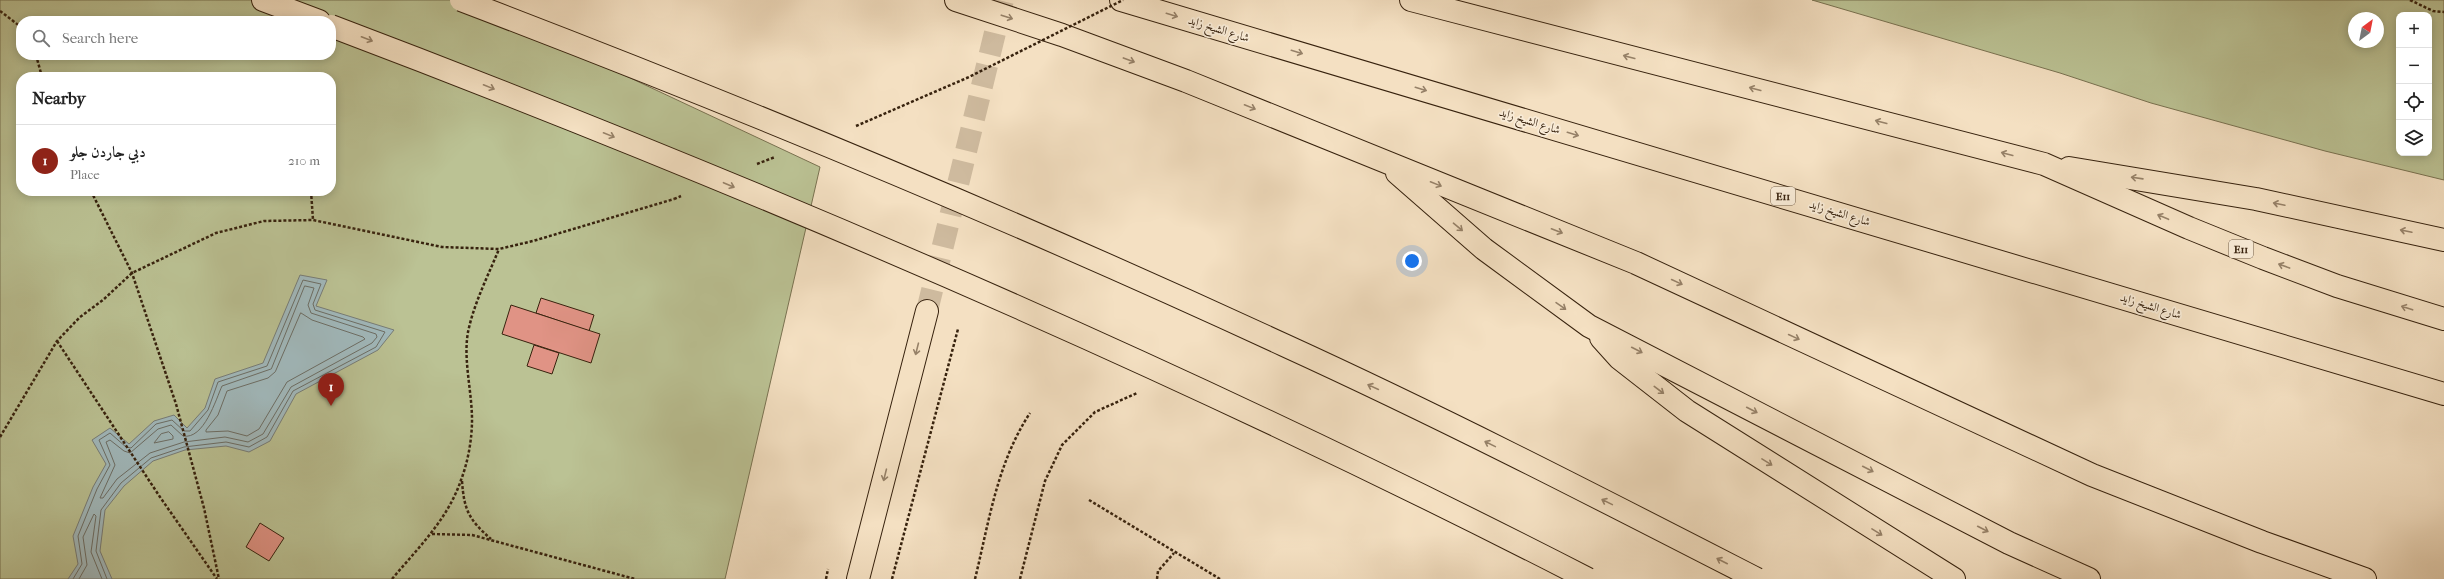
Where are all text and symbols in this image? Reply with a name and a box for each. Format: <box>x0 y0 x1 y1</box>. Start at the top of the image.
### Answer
one-way arrow <box>1166 12 1179 19</box>
north arrow <box>2348 12 2384 48</box>
map controls <box>2396 12 2432 156</box>
button: + <box>2396 12 2432 48</box>
one-way arrow <box>1000 13 1012 21</box>
street label: شارع الشيخ زايد <box>1186 13 1251 49</box>
search box <box>16 16 336 60</box>
icon: search <box>30 27 52 49</box>
text: Search here <box>62 29 138 47</box>
one-way arrow <box>361 36 373 44</box>
button: − <box>2396 48 2432 84</box>
one-way arrow <box>1290 49 1303 56</box>
one-way arrow <box>1623 52 1636 60</box>
one-way arrow <box>1123 57 1136 64</box>
one-way arrow <box>482 83 494 91</box>
button: locate <box>2396 84 2432 120</box>
one-way arrow <box>1749 85 1762 92</box>
one-way arrow <box>1415 86 1428 93</box>
text: Nearby <box>32 88 86 108</box>
one-way arrow <box>1244 104 1256 112</box>
street label: شارع الشيخ زايد <box>1497 105 1562 141</box>
one-way arrow <box>1875 117 1888 125</box>
button: layers <box>2396 120 2432 156</box>
one-way arrow <box>603 131 615 139</box>
one-way arrow <box>1566 131 1579 138</box>
text: دبي جاردن جلو <box>70 143 146 161</box>
one-way arrow <box>2000 150 2013 157</box>
text: 1 <box>43 153 47 168</box>
text: 210 m <box>288 153 320 168</box>
text: Place <box>70 167 100 182</box>
one-way arrow <box>2131 174 2144 182</box>
one-way arrow <box>1430 180 1442 188</box>
one-way arrow <box>723 181 735 189</box>
road number: E11 <box>1771 187 1795 205</box>
street label: شارع الشيخ زايد <box>1807 197 1872 233</box>
one-way arrow <box>2273 199 2286 207</box>
one-way arrow <box>2158 213 2170 220</box>
one-way arrow <box>1452 222 1463 231</box>
one-way arrow <box>2400 227 2413 235</box>
one-way arrow <box>1551 228 1563 236</box>
road number: E11 <box>2229 240 2253 258</box>
your location <box>1402 251 1422 271</box>
one-way arrow <box>2278 261 2290 269</box>
one-way arrow <box>1670 279 1682 286</box>
street label: شارع الشيخ زايد <box>2118 290 2183 326</box>
one-way arrow <box>1555 302 1566 310</box>
one-way arrow <box>2401 303 2413 311</box>
one-way arrow <box>1788 334 1800 341</box>
one-way arrow <box>913 342 920 355</box>
one-way arrow <box>1630 347 1642 354</box>
pin: 1 <box>318 373 344 406</box>
one-way arrow <box>1368 383 1380 390</box>
one-way arrow <box>1653 386 1664 395</box>
one-way arrow <box>1746 406 1758 414</box>
one-way arrow <box>1484 440 1496 447</box>
one-way arrow <box>1761 459 1773 467</box>
one-way arrow <box>1861 466 1873 474</box>
one-way arrow <box>881 468 888 481</box>
one-way arrow <box>1601 498 1613 505</box>
one-way arrow <box>1977 526 1989 533</box>
one-way arrow <box>1871 528 1882 536</box>
one-way arrow <box>1717 557 1729 564</box>

